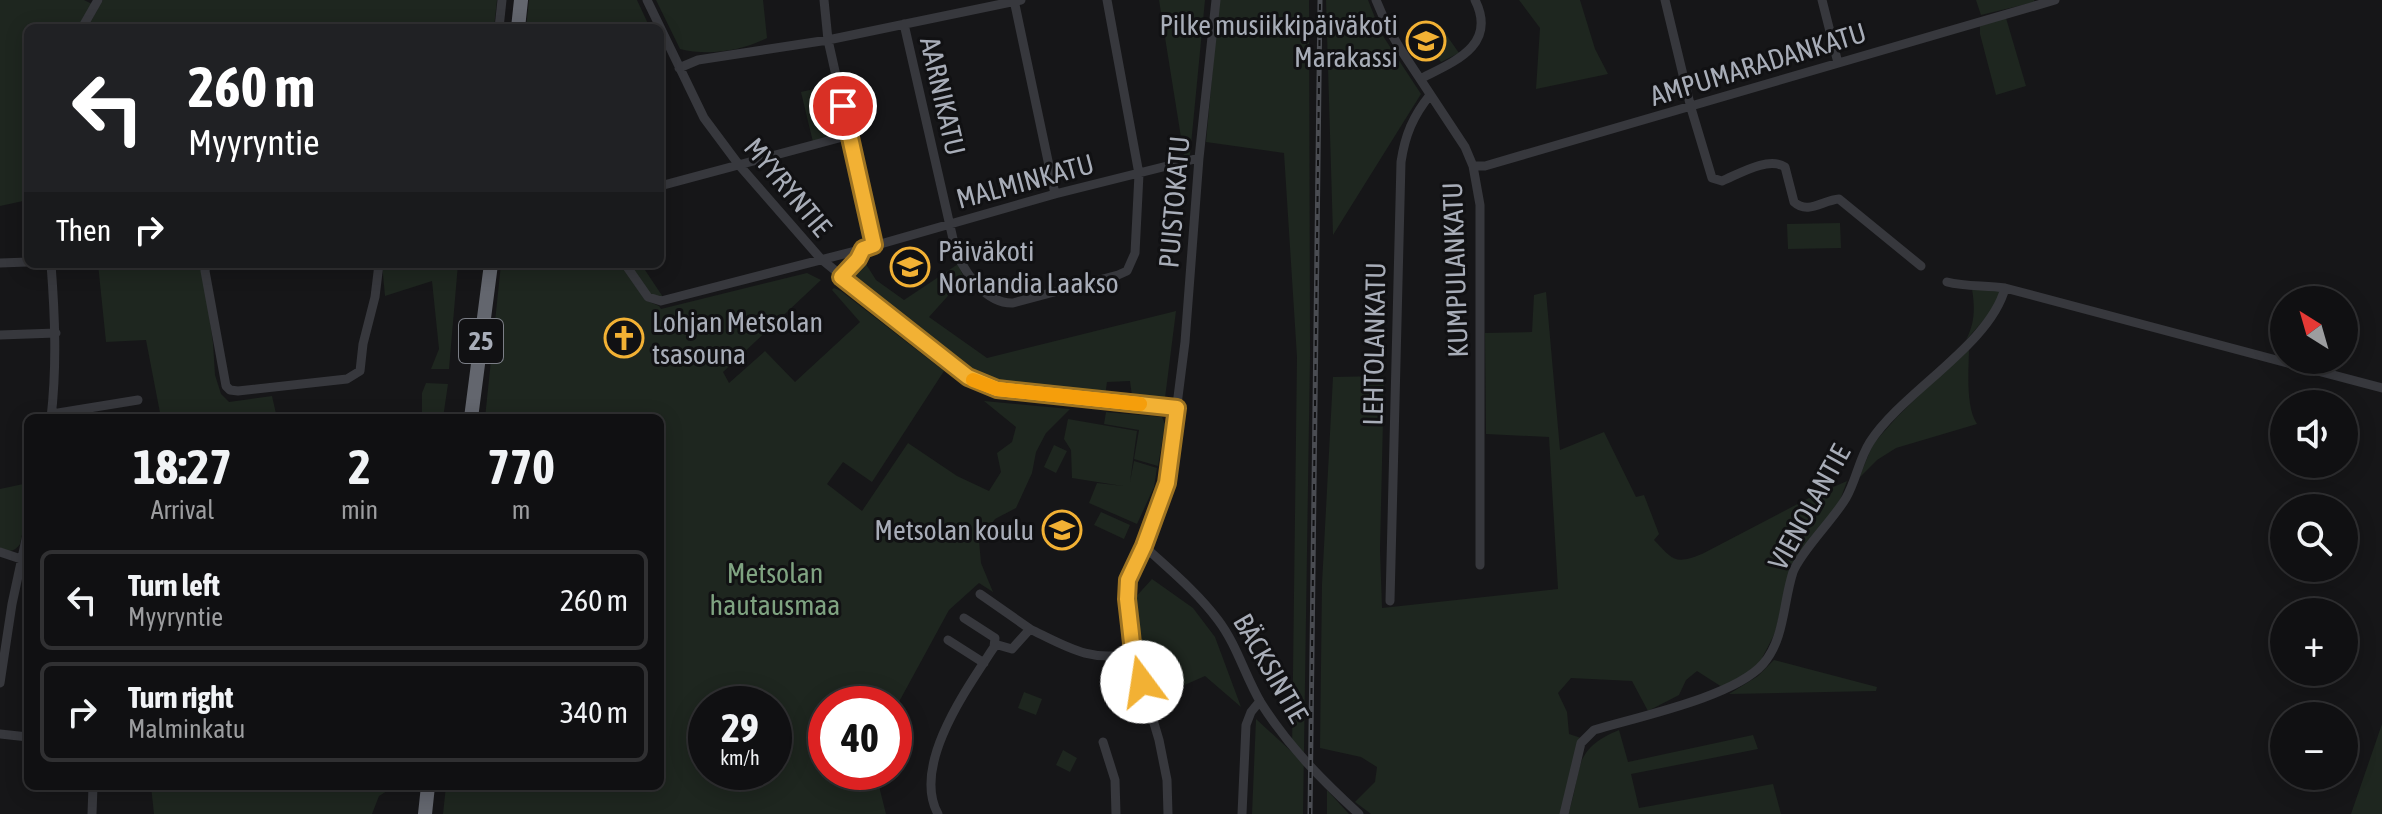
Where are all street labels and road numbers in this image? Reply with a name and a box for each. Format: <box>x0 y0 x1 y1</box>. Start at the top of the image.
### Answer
street label: AMPUMARADANKATU <box>1646 16 1870 112</box>
street label: AARNIKATU <box>914 34 972 158</box>
street label: MYYRYNTIE <box>738 132 838 242</box>
street label: PUISTOKATU <box>1152 135 1196 269</box>
street label: MALMINKATU <box>953 147 1097 215</box>
street label: KUMPULANKATU <box>1436 182 1474 358</box>
street label: LEHTOLANKATU <box>1357 262 1391 426</box>
road number: 25 <box>459 319 503 363</box>
street label: VIENOLANTIE <box>1762 439 1857 575</box>
street label: BÄCKSINTIE <box>1227 608 1315 728</box>

